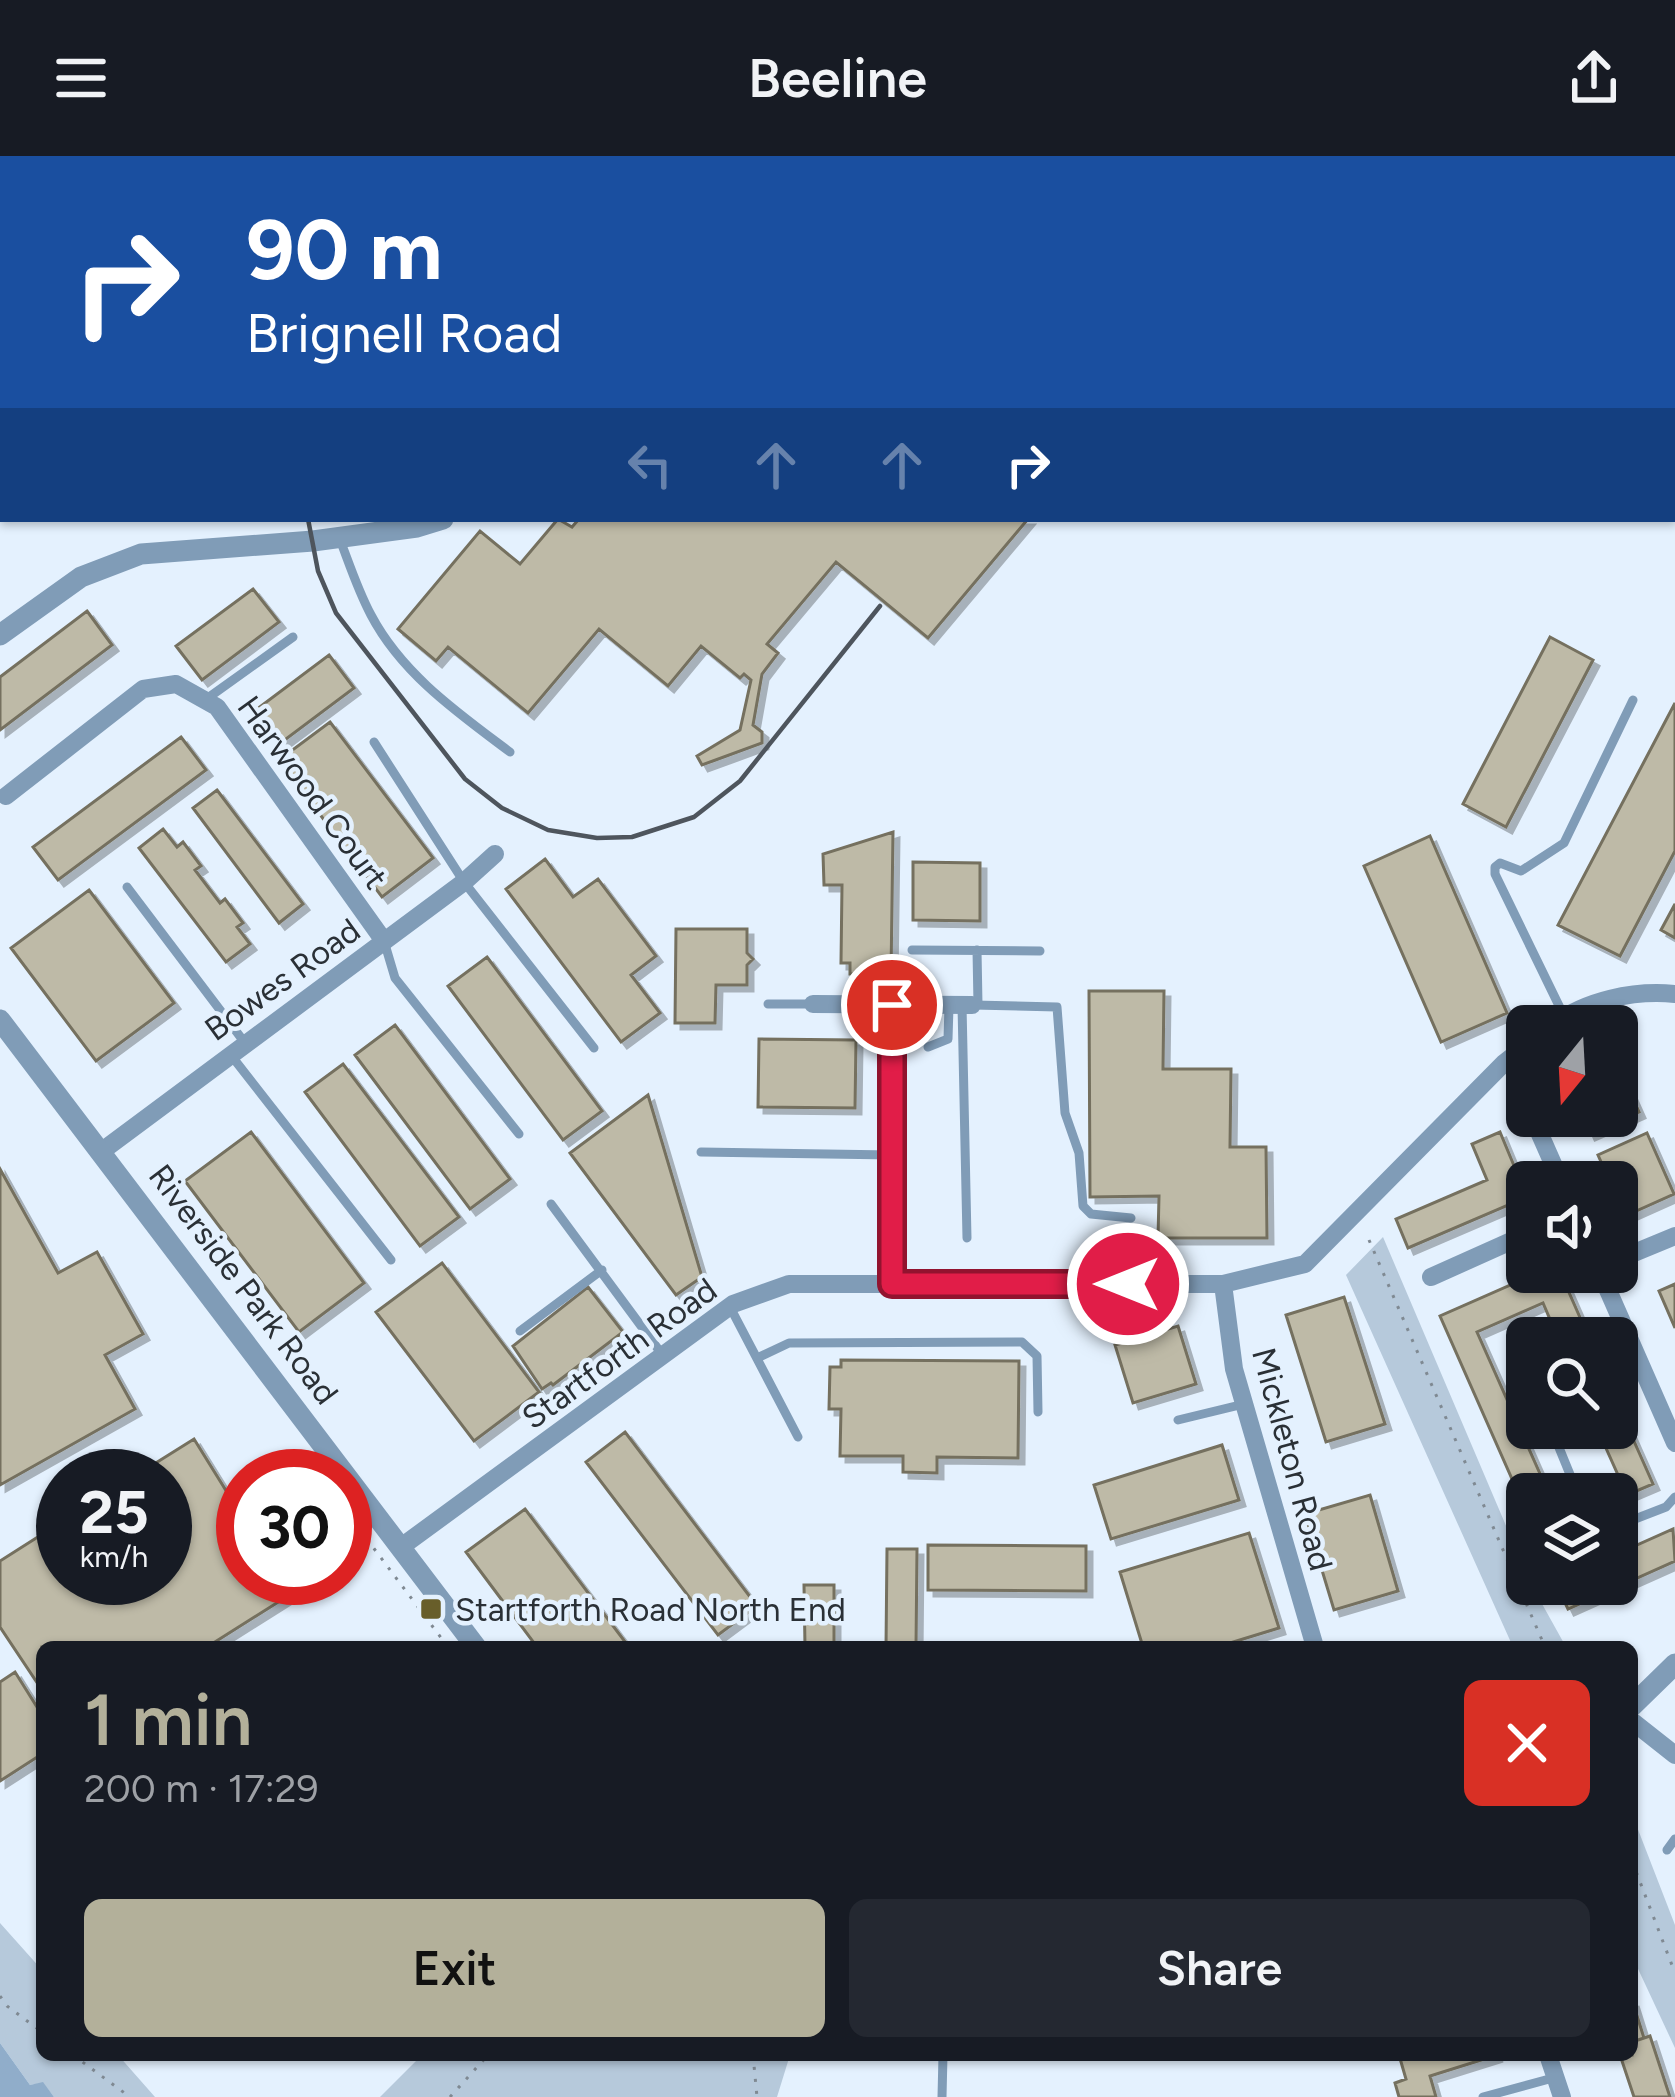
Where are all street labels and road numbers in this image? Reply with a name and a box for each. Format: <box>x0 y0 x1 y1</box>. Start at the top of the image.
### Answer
street label: Harwood Court <box>230 688 396 896</box>
street label: Bowes Road <box>197 910 367 1049</box>
street label: Riverside Park Road <box>141 1157 346 1412</box>
street label: Startforth Road <box>515 1270 724 1437</box>
street label: Mickleton Road <box>1244 1344 1341 1575</box>

